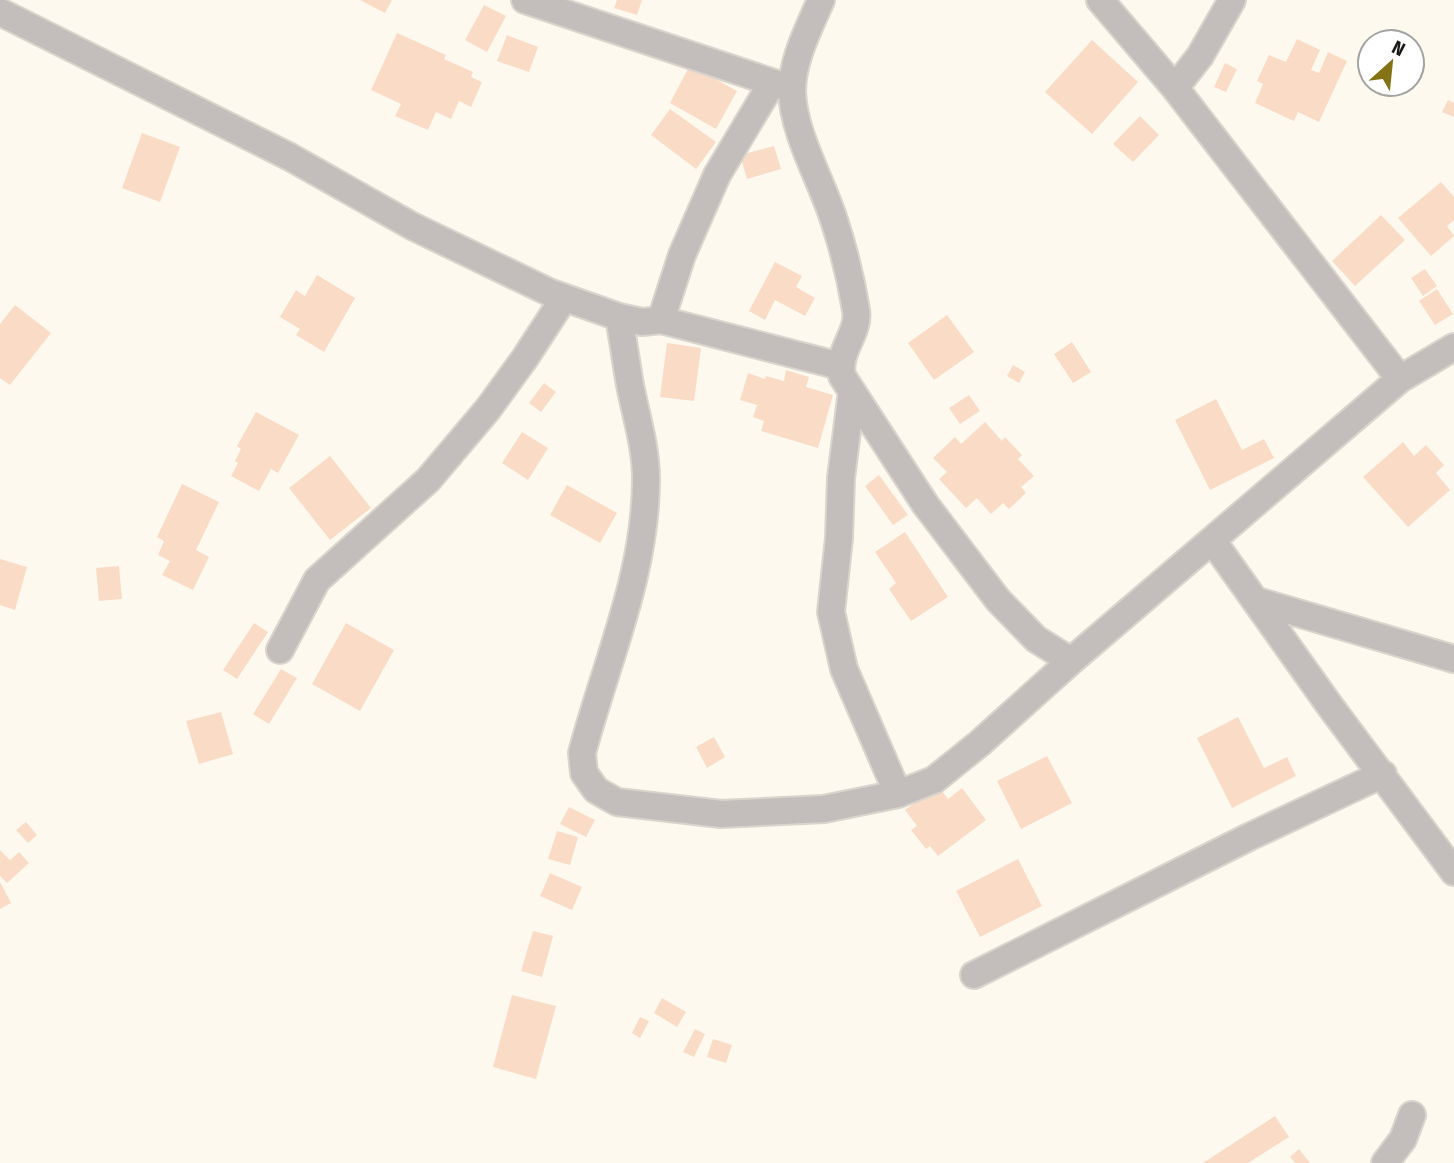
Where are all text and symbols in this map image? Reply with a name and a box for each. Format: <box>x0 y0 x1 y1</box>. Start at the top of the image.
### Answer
north arrow <box>1356 28 1426 98</box>
text: N <box>1388 35 1409 61</box>

